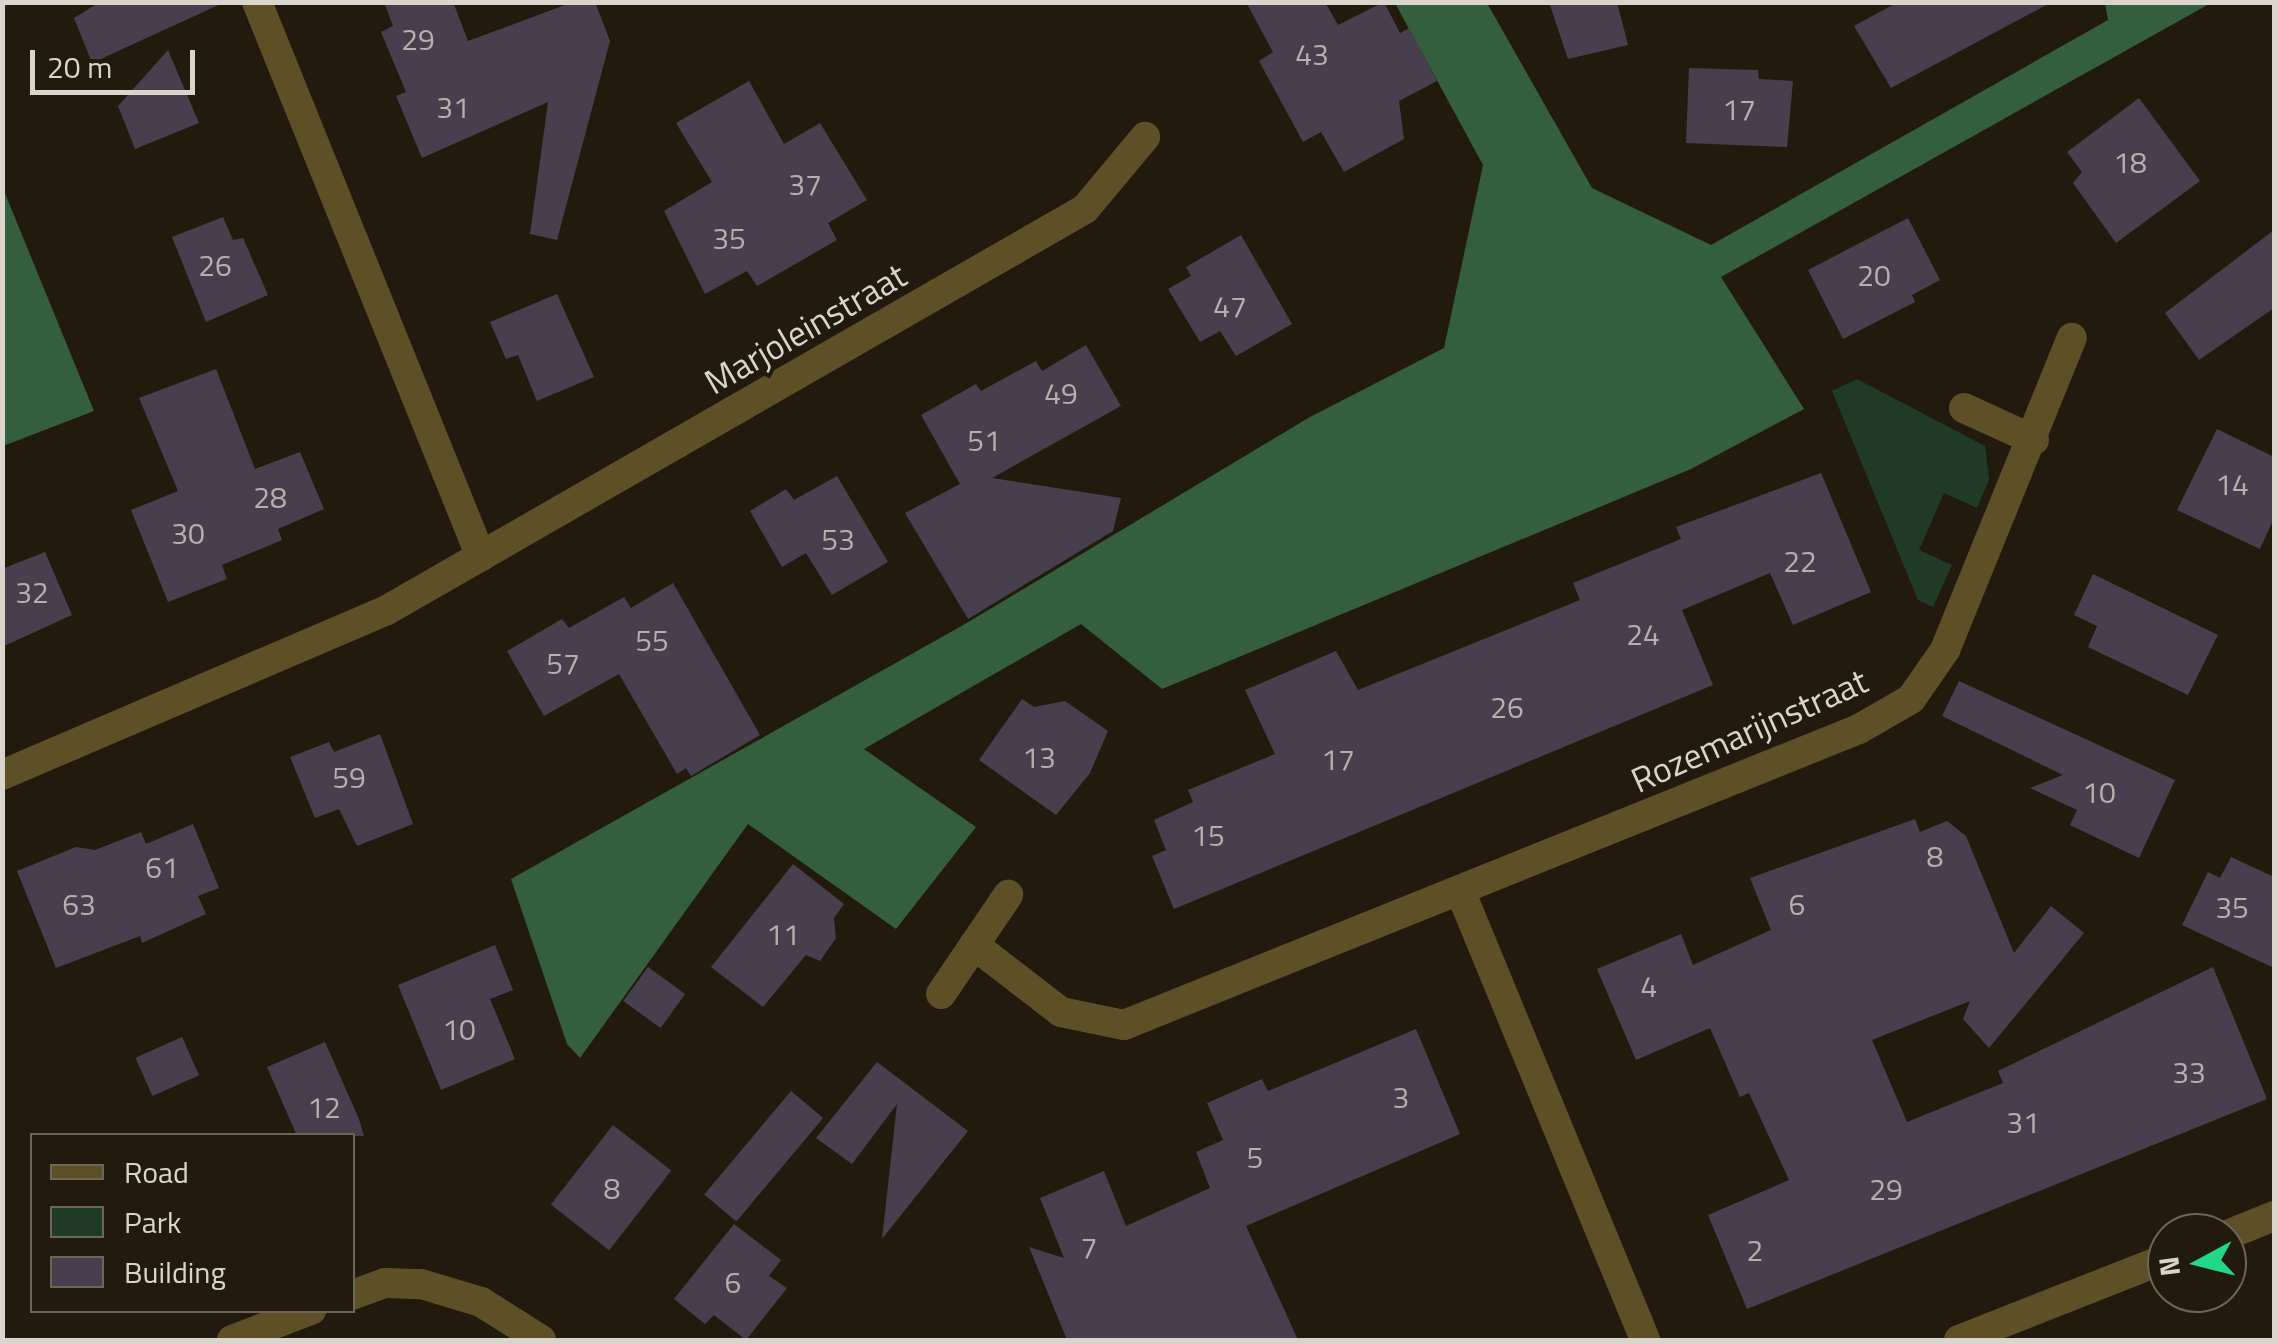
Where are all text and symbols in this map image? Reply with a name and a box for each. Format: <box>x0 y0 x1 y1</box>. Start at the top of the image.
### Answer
house number: 29 <box>401 21 435 57</box>
scale bar <box>35 30 200 92</box>
house number: 43 <box>1295 36 1329 72</box>
text: 20 m <box>47 44 112 90</box>
house number: 31 <box>436 89 470 125</box>
house number: 17 <box>1722 91 1756 127</box>
house number: 18 <box>2113 144 2147 180</box>
house number: 37 <box>788 166 822 202</box>
house number: 35 <box>712 220 746 256</box>
house number: 26 <box>198 247 232 283</box>
street label: Marjoleinstraat <box>697 253 913 403</box>
house number: 20 <box>1857 257 1891 293</box>
house number: 47 <box>1213 288 1247 324</box>
house number: 49 <box>1044 375 1078 411</box>
house number: 51 <box>967 422 1001 458</box>
house number: 14 <box>2215 466 2249 502</box>
house number: 28 <box>253 479 287 515</box>
house number: 30 <box>171 515 205 551</box>
house number: 53 <box>821 521 855 557</box>
house number: 22 <box>1783 543 1817 579</box>
house number: 32 <box>15 574 49 610</box>
house number: 24 <box>1626 616 1660 652</box>
house number: 55 <box>635 622 669 658</box>
house number: 57 <box>546 645 580 681</box>
street label: Rozemarijnstraat <box>1624 659 1874 801</box>
house number: 26 <box>1490 689 1524 725</box>
house number: 13 <box>1022 739 1056 775</box>
house number: 17 <box>1321 741 1355 777</box>
house number: 59 <box>332 759 366 795</box>
house number: 10 <box>2082 774 2116 810</box>
house number: 15 <box>1191 817 1225 853</box>
house number: 8 <box>1927 838 1943 874</box>
house number: 61 <box>145 849 179 885</box>
house number: 63 <box>62 886 96 922</box>
house number: 6 <box>1789 886 1805 922</box>
house number: 35 <box>2215 889 2249 925</box>
house number: 11 <box>766 916 800 952</box>
house number: 4 <box>1641 968 1657 1004</box>
house number: 10 <box>442 1011 476 1047</box>
house number: 33 <box>2172 1054 2206 1090</box>
house number: 3 <box>1393 1079 1409 1115</box>
house number: 12 <box>307 1089 341 1125</box>
house number: 31 <box>2006 1104 2040 1140</box>
legend <box>30 1133 355 1313</box>
house number: 5 <box>1247 1139 1263 1175</box>
text: Road <box>124 1149 189 1195</box>
house number: 8 <box>604 1170 620 1206</box>
house number: 29 <box>1869 1171 1903 1207</box>
text: Park <box>124 1199 181 1245</box>
north arrow <box>2147 1213 2247 1313</box>
house number: 7 <box>1081 1229 1097 1265</box>
house number: 2 <box>1747 1232 1763 1268</box>
text: Building <box>124 1249 226 1295</box>
text: N <box>2146 1254 2191 1279</box>
house number: 6 <box>725 1264 741 1300</box>

